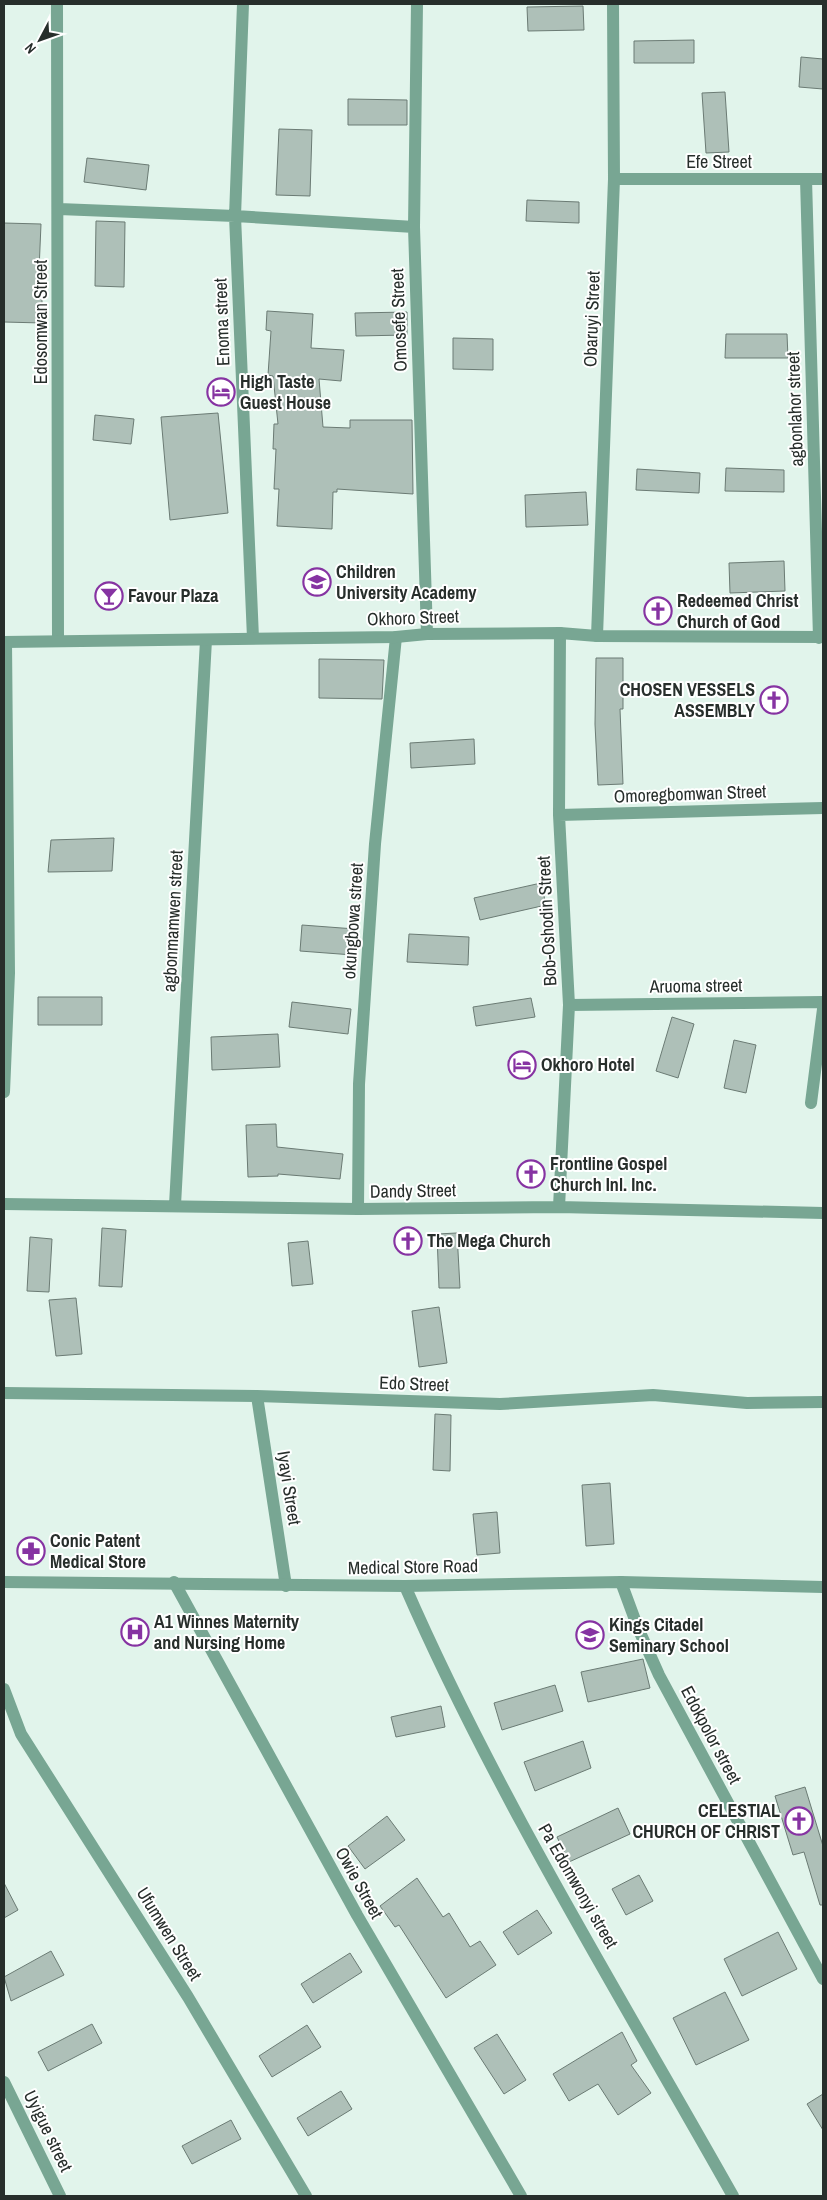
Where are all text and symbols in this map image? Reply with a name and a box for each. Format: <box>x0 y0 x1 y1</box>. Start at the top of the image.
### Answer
north arrow <box>15 15 65 65</box>
text: N <box>21 39 40 58</box>
street label: Efe Street <box>686 149 752 174</box>
street label: Edosomwan Street <box>28 260 53 384</box>
street label: Omosefe Street <box>384 268 413 372</box>
street label: Obaruyi Street <box>577 271 606 367</box>
street label: Enoma street <box>207 278 236 366</box>
street label: agbonlahor street <box>780 351 809 467</box>
place label: High Taste Guest House <box>240 369 331 415</box>
hotel icon: High Taste Guest House <box>206 377 236 407</box>
place label: Children University Academy <box>336 559 477 605</box>
school or university icon: Children University Academy <box>302 567 332 597</box>
bar icon: Favour Plaza <box>94 581 124 611</box>
place label: Favour Plaza <box>128 583 219 608</box>
place label: Redeemed Christ Church of God <box>677 588 798 634</box>
church icon: Redeemed Christ Church of God <box>643 596 673 626</box>
street label: Okhoro Street <box>367 603 459 632</box>
place label: CHOSEN VESSELS ASSEMBLY <box>620 677 755 723</box>
church icon: CHOSEN VESSELS ASSEMBLY <box>759 685 789 715</box>
street label: Omoregbomwan Street <box>613 778 767 809</box>
street label: agbonmamwen street <box>156 849 189 992</box>
street label: Bob-Oshodin Street <box>531 855 562 987</box>
street label: okungbowa street <box>336 862 369 980</box>
street label: Aruoma street <box>648 972 743 999</box>
hotel icon: Okhoro Hotel <box>507 1050 537 1080</box>
place label: Okhoro Hotel <box>541 1052 635 1077</box>
place label: Frontline Gospel Church Inl. Inc. <box>550 1151 667 1197</box>
church icon: Frontline Gospel Church Inl. Inc. <box>516 1159 546 1189</box>
street label: Dandy Street <box>370 1177 456 1204</box>
church icon: The Mega Church <box>393 1226 423 1256</box>
place label: The Mega Church <box>427 1228 551 1253</box>
street label: Edo Street <box>379 1370 449 1397</box>
street label: Iyayi Street <box>271 1449 308 1527</box>
place label: Conic Patent Medical Store <box>50 1528 146 1574</box>
pharmacy icon: Conic Patent Medical Store <box>16 1536 46 1566</box>
street label: Medical Store Road <box>348 1553 478 1580</box>
place label: A1 Winnes Maternity and Nursing Home <box>154 1609 300 1655</box>
place label: Kings Citadel Seminary School <box>609 1612 729 1658</box>
hospital icon: A1 Winnes Maternity and Nursing Home <box>120 1617 150 1647</box>
school or university icon: Kings Citadel Seminary School <box>575 1620 605 1650</box>
street label: Edokpolor street <box>675 1681 748 1788</box>
place label: CELESTIAL CHURCH OF CHRIST <box>632 1798 780 1844</box>
church icon: CELESTIAL CHURCH OF CHRIST <box>784 1806 814 1836</box>
street label: Pa Edomwonyi street <box>533 1819 624 1953</box>
street label: Owie Street <box>330 1843 389 1923</box>
street label: Ufumwen Street <box>131 1882 208 1985</box>
street label: Uyigue street <box>18 2086 79 2176</box>

